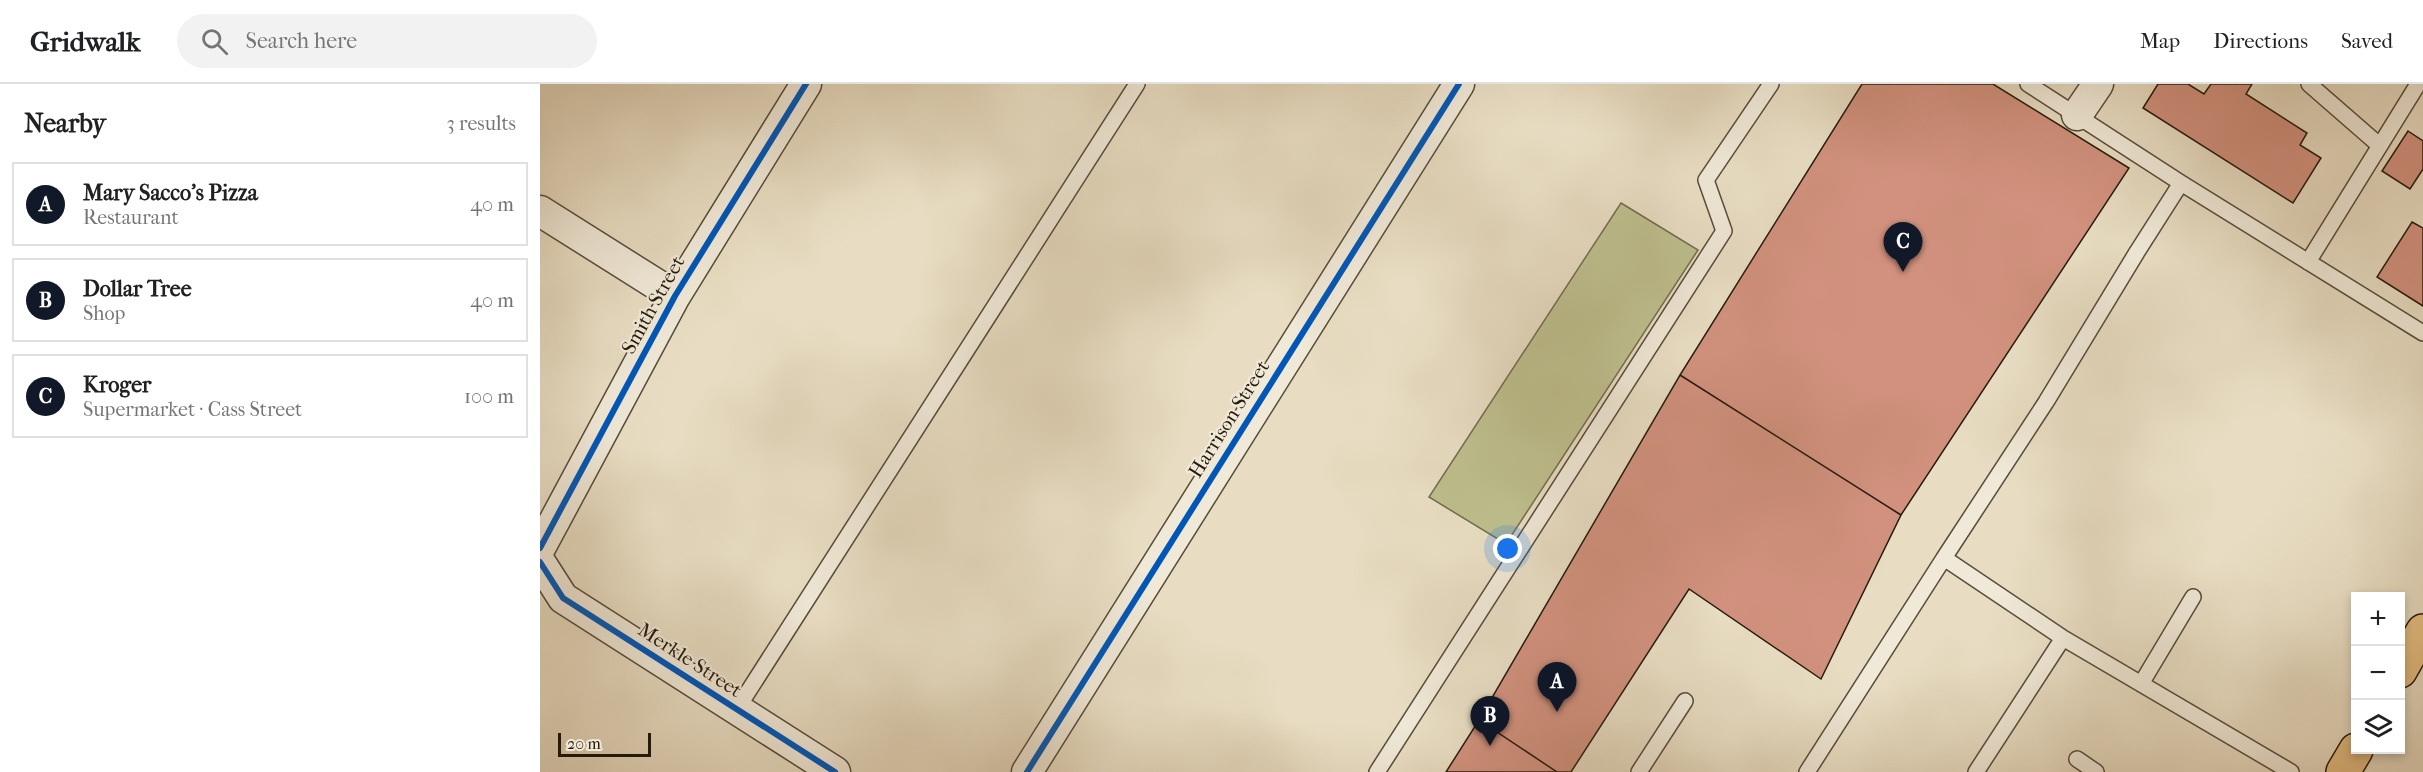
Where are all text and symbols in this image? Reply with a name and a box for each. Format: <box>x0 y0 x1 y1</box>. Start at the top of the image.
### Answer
search box <box>177 14 597 68</box>
text: Gridwalk <box>30 25 141 58</box>
icon: search <box>198 25 231 58</box>
text: Search here <box>246 28 357 54</box>
text: Map <box>2140 29 2180 53</box>
text: Directions <box>2213 29 2308 53</box>
text: Saved <box>2341 29 2393 53</box>
text: Nearby <box>24 108 106 139</box>
text: 3 results <box>447 112 516 135</box>
text: Mary Sacco's Pizza <box>83 180 258 206</box>
text: A <box>39 193 52 216</box>
text: 40 m <box>470 193 514 216</box>
text: Restaurant <box>83 206 179 229</box>
pin: C <box>1884 222 1922 272</box>
street label: Smith Street <box>617 252 689 358</box>
text: Dollar Tree <box>83 276 192 302</box>
text: B <box>39 289 52 312</box>
text: 40 m <box>470 289 514 312</box>
text: Shop <box>83 302 125 325</box>
street label: Harrison Street <box>1184 356 1274 482</box>
text: Kroger <box>83 372 151 398</box>
text: C <box>39 385 52 408</box>
text: 100 m <box>464 385 514 408</box>
text: Supermarket · Cass Street <box>83 398 302 421</box>
your location <box>1493 534 1522 563</box>
map controls <box>2351 592 2405 754</box>
button: + <box>2351 592 2405 646</box>
street label: Merkle Street <box>634 618 746 702</box>
button: − <box>2351 646 2405 700</box>
pin: A <box>1538 662 1576 712</box>
pin: B <box>1470 696 1510 746</box>
button: layers <box>2351 700 2405 754</box>
scale bar <box>558 730 651 758</box>
text: 20 m <box>567 734 601 753</box>

